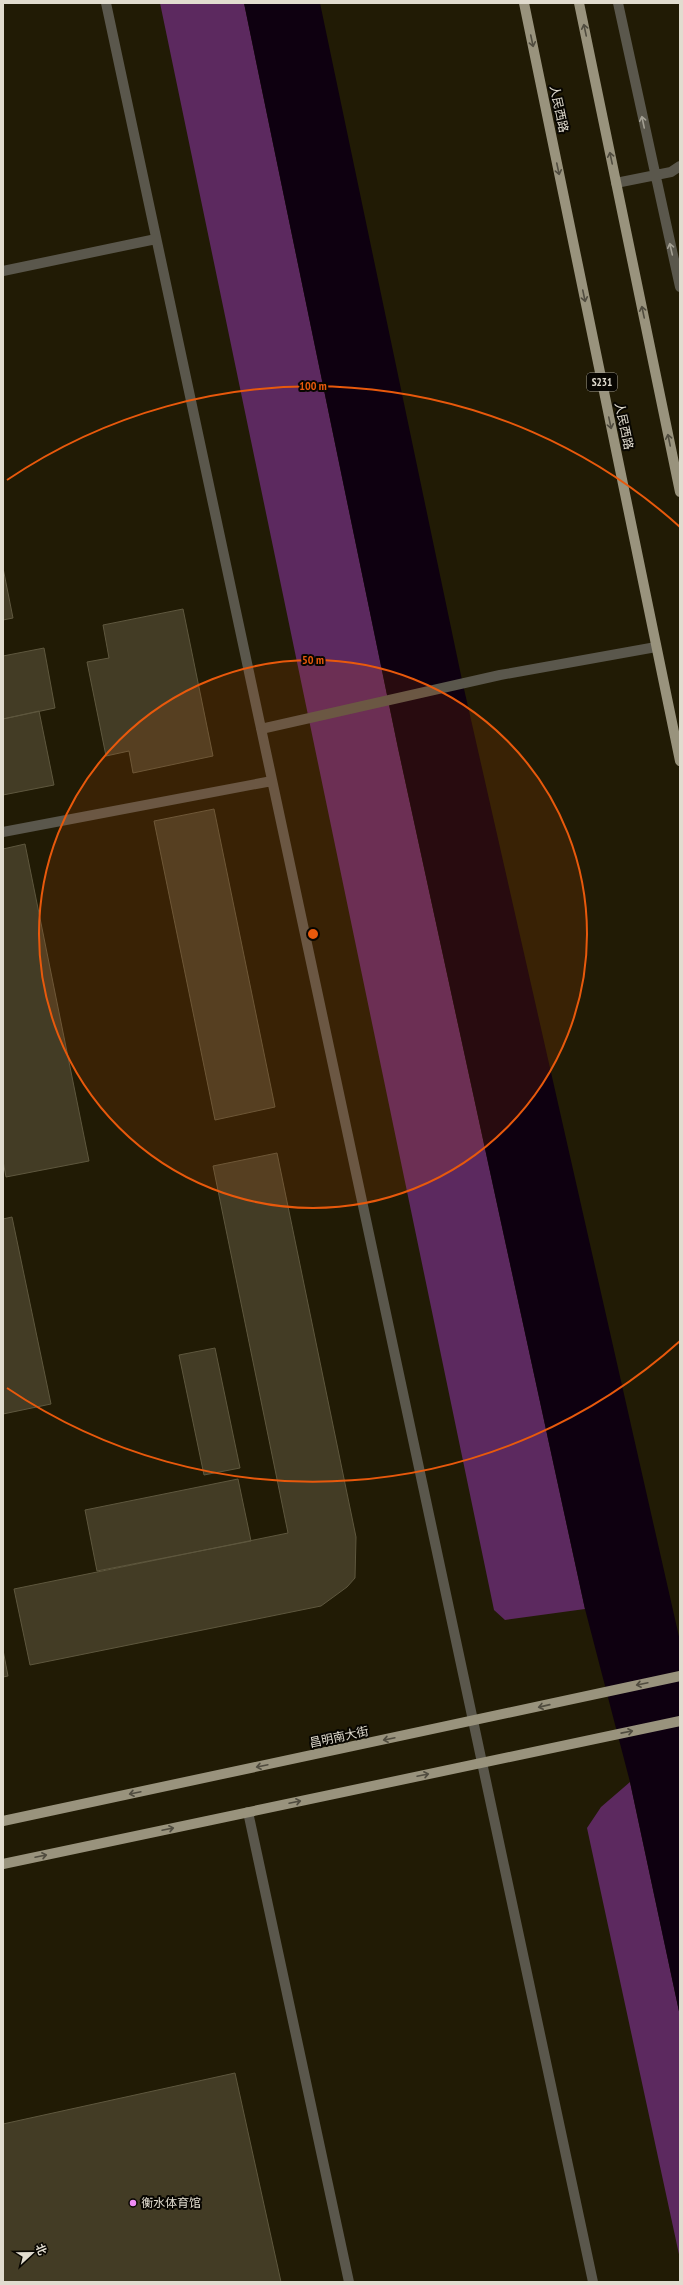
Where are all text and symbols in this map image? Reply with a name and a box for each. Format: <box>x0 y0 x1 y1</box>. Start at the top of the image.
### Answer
one-way arrow <box>580 24 588 37</box>
one-way arrow <box>528 34 536 47</box>
street label: 人民西路 <box>547 84 572 134</box>
one-way arrow <box>639 115 647 128</box>
one-way arrow <box>606 151 614 164</box>
one-way arrow <box>554 162 562 175</box>
one-way arrow <box>667 242 675 255</box>
one-way arrow <box>580 289 588 302</box>
one-way arrow <box>639 306 647 319</box>
road number: S231 <box>587 373 617 391</box>
text: 100 m <box>299 378 327 393</box>
street label: 人民西路 <box>612 401 637 451</box>
one-way arrow <box>606 416 614 429</box>
one-way arrow <box>665 433 673 446</box>
text: 50 m <box>302 652 324 667</box>
centre of rings <box>306 927 320 941</box>
one-way arrow <box>636 1681 649 1689</box>
one-way arrow <box>537 1702 550 1710</box>
street label: 昌明南大街 <box>308 1723 370 1750</box>
one-way arrow <box>620 1727 633 1735</box>
one-way arrow <box>383 1736 396 1744</box>
one-way arrow <box>256 1763 269 1771</box>
one-way arrow <box>416 1770 429 1778</box>
one-way arrow <box>129 1790 142 1798</box>
one-way arrow <box>289 1798 302 1806</box>
one-way arrow <box>161 1825 174 1833</box>
one-way arrow <box>34 1851 47 1859</box>
place label: 衡水体育馆 <box>141 2195 201 2210</box>
marker: 衡水体育馆 <box>128 2198 138 2208</box>
north arrow <box>12 2233 52 2273</box>
text: 北 <box>33 2242 50 2257</box>

